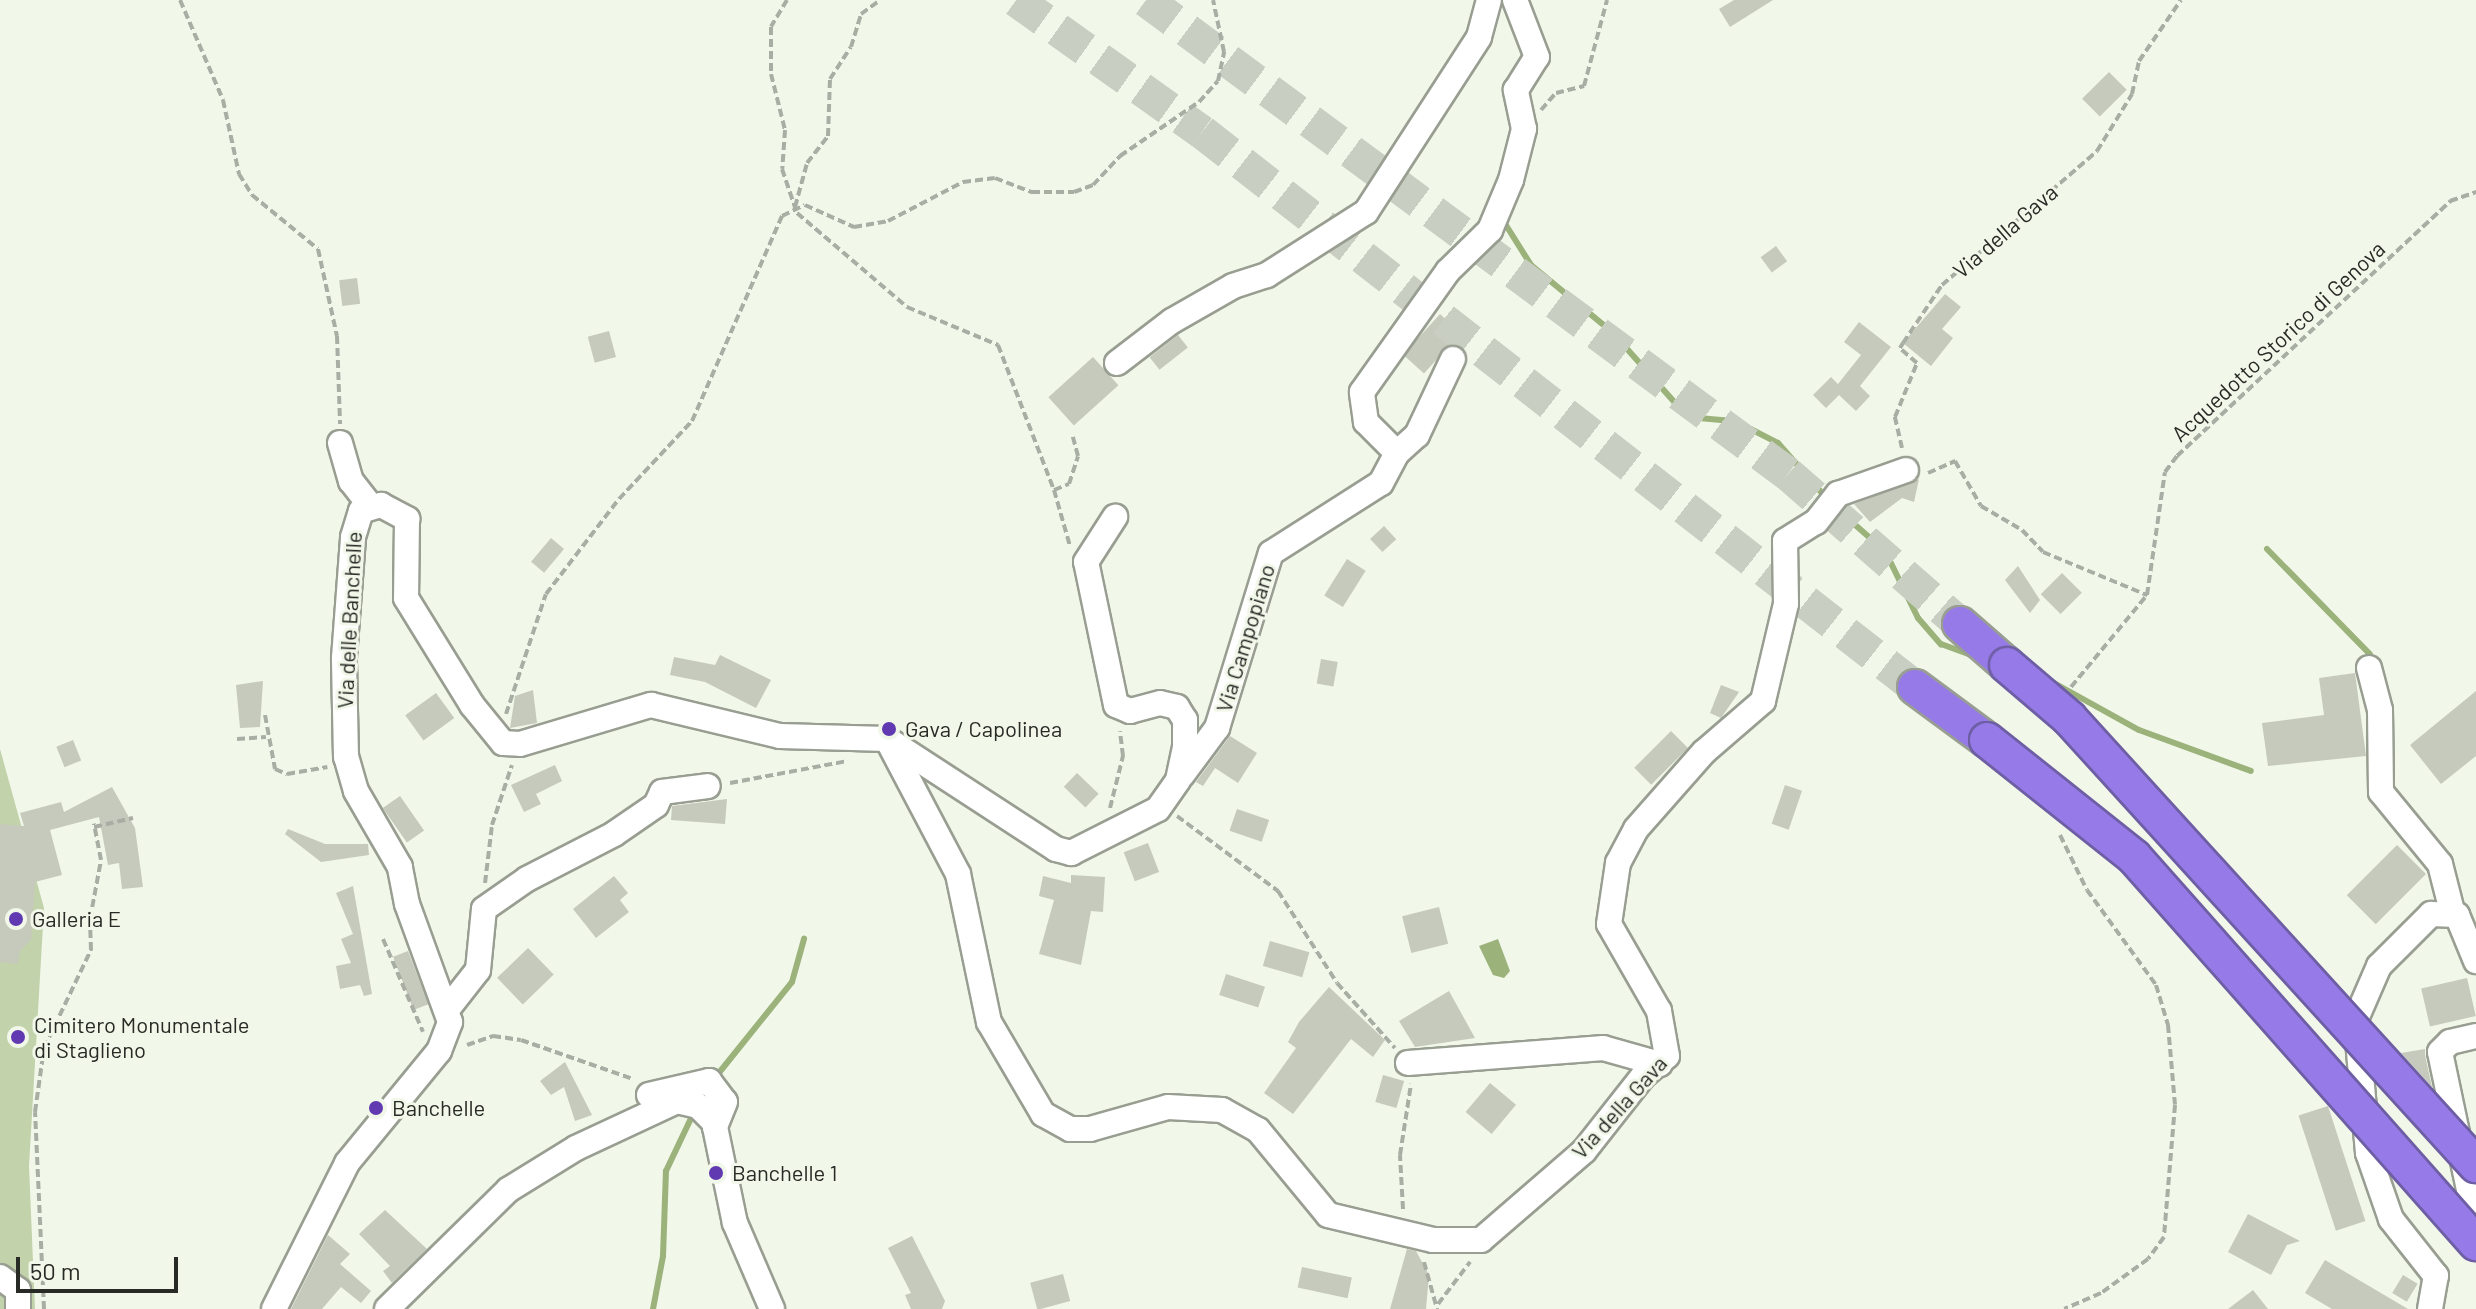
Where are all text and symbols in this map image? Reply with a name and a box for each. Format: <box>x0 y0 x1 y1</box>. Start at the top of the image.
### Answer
street label: Via della Gava <box>1947 179 2063 283</box>
street label: Acquedotto Storico di Genova <box>2166 235 2390 447</box>
street label: Via delle Banchelle <box>331 531 367 709</box>
street label: Via Campopiano <box>1210 561 1280 715</box>
place label: Gava / Capolinea <box>905 716 1062 742</box>
marker: Gava / Capolinea <box>880 720 898 738</box>
place label: Galleria E <box>32 906 121 932</box>
marker: Galleria E <box>7 910 25 928</box>
place label: Cimitero Monumentale di Staglieno <box>34 1011 249 1062</box>
marker: Cimitero Monumentale di Staglieno <box>9 1028 27 1046</box>
street label: Via della Gava <box>1566 1050 1672 1164</box>
place label: Banchelle <box>392 1095 485 1121</box>
marker: Banchelle <box>367 1099 385 1117</box>
place label: Banchelle 1 <box>732 1160 837 1186</box>
marker: Banchelle 1 <box>707 1164 725 1182</box>
scale bar <box>20 1241 182 1291</box>
text: 50 m <box>30 1256 81 1285</box>

